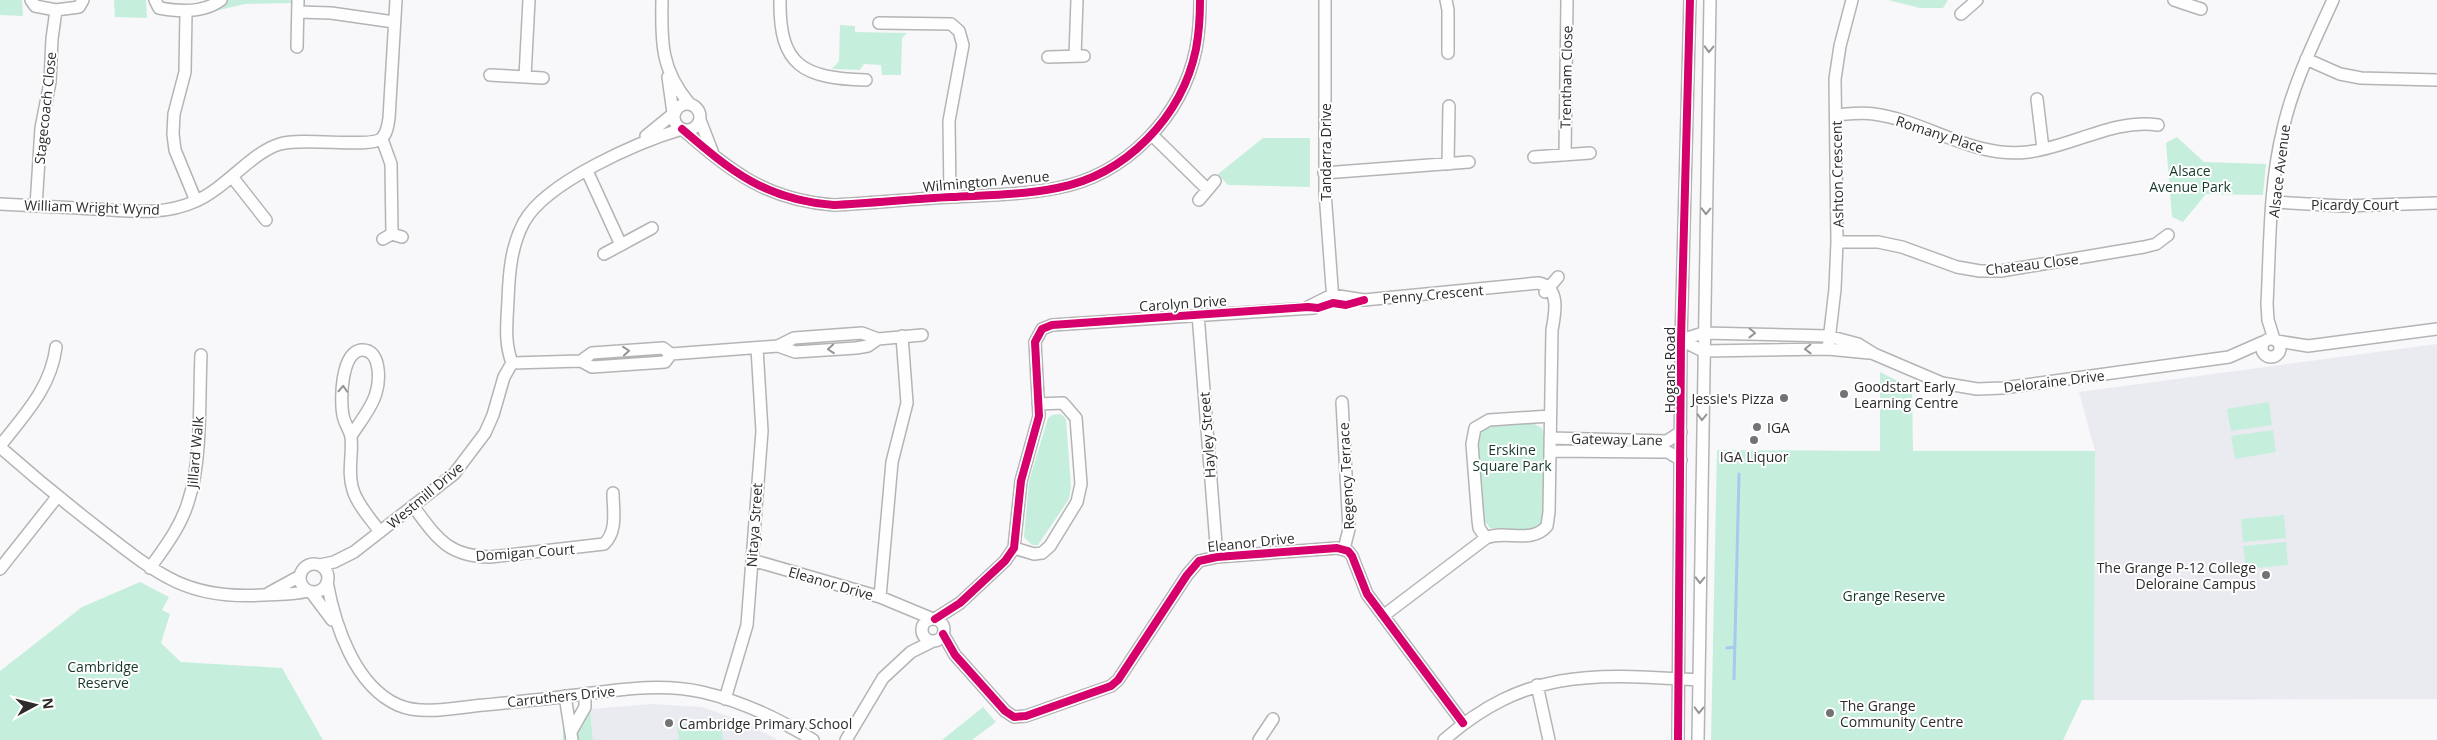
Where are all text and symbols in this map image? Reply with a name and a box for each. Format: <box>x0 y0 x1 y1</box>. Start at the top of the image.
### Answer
street label: Trentham Close <box>1556 25 1576 129</box>
one-way arrow <box>1704 45 1714 53</box>
street label: Stagecoach Close <box>30 51 60 165</box>
street label: Tandarra Drive <box>1316 103 1335 201</box>
street label: Romany Place <box>1894 111 1987 157</box>
street label: Ashton Crescent <box>1827 120 1847 228</box>
street label: Alsace Avenue <box>2264 123 2294 219</box>
park label: Alsace Avenue Park <box>2149 161 2231 196</box>
street label: Wilmington Avenue <box>922 166 1050 196</box>
street label: William Wright Wynd <box>24 195 160 219</box>
street label: Picardy Court <box>2311 195 2399 214</box>
one-way arrow <box>1701 208 1711 215</box>
street label: Chateau Close <box>1985 249 2080 279</box>
street label: Penny Crescent <box>1382 280 1484 308</box>
street label: Carolyn Drive <box>1139 290 1228 316</box>
street label: Hogans Road <box>1660 327 1679 413</box>
one-way arrow <box>1748 328 1756 338</box>
one-way arrow <box>827 344 835 355</box>
one-way arrow <box>1803 344 1811 354</box>
one-way arrow <box>622 345 630 356</box>
street label: Deloraine Drive <box>2003 365 2106 397</box>
place label: Goodstart Early Learning Centre <box>1854 377 1959 412</box>
one-way arrow <box>338 385 349 393</box>
marker: Goodstart Early Learning Centre <box>1838 388 1850 400</box>
place label: Jessie's Pizza <box>1689 389 1774 408</box>
street label: Hayley Street <box>1195 391 1219 479</box>
marker: Jessie's Pizza <box>1778 392 1790 404</box>
one-way arrow <box>1697 413 1708 421</box>
street label: Jillard Walk <box>182 415 208 491</box>
place label: IGA <box>1767 418 1790 437</box>
marker: IGA <box>1751 421 1763 433</box>
street label: Regency Terrace <box>1334 422 1358 530</box>
street label: Gateway Lane <box>1571 429 1663 449</box>
marker: IGA Liquor <box>1748 434 1760 446</box>
park label: Erskine Square Park <box>1472 440 1552 475</box>
place label: IGA Liquor <box>1720 447 1789 466</box>
street label: Westmill Drive <box>383 457 467 532</box>
street label: Nitaya Street <box>742 482 766 568</box>
street label: Eleanor Drive <box>1206 528 1296 556</box>
street label: Domigan Court <box>475 539 575 565</box>
place label: The Grange P-12 College Deloraine Campus <box>2097 558 2256 593</box>
street label: Eleanor Drive <box>786 562 876 604</box>
marker: The Grange P-12 College Deloraine Campus <box>2260 569 2272 581</box>
one-way arrow <box>1695 576 1706 584</box>
park label: Grange Reserve <box>1843 586 1946 605</box>
park label: Cambridge Reserve <box>67 657 139 692</box>
north arrow <box>10 680 60 730</box>
street label: Carruthers Drive <box>506 681 616 711</box>
place label: The Grange Community Centre <box>1840 696 1963 731</box>
text: N <box>38 697 59 710</box>
one-way arrow <box>1694 706 1704 714</box>
marker: The Grange Community Centre <box>1824 707 1836 719</box>
place label: Cambridge Primary School <box>679 714 852 733</box>
marker: Cambridge Primary School <box>663 717 675 729</box>

